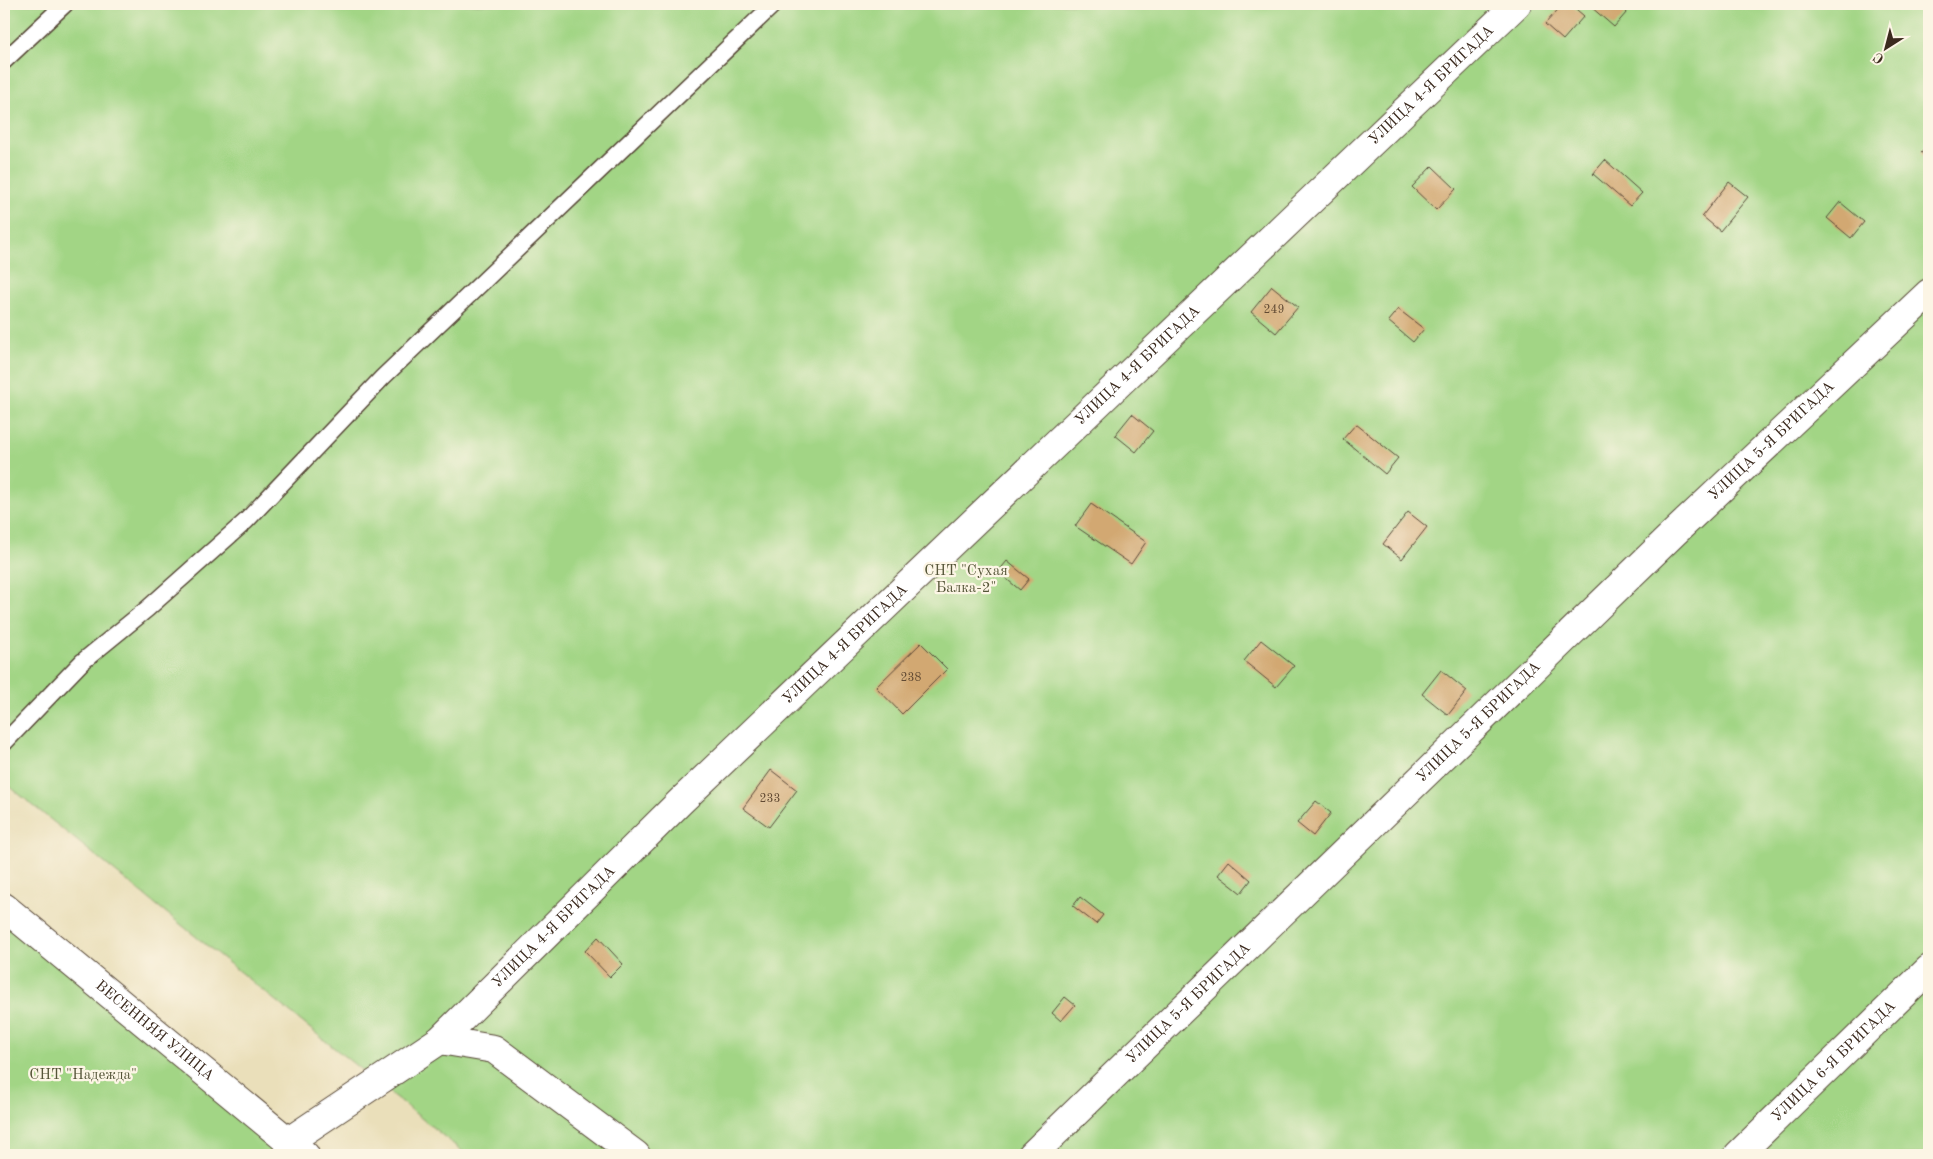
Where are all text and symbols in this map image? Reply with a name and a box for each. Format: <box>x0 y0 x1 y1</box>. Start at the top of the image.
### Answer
street label: УЛИЦА 4-Я БРИГАДА <box>1366 22 1497 148</box>
north arrow <box>1860 22 1910 72</box>
text: С <box>1871 49 1887 66</box>
street label: УЛИЦА 4-Я БРИГАДА <box>1072 303 1203 428</box>
house number: 249 <box>1264 304 1284 316</box>
street label: УЛИЦА 5-Я БРИГАДА <box>1706 378 1838 503</box>
park label: СНТ "Сухая Балка-2" <box>924 564 1008 596</box>
street label: УЛИЦА 4-Я БРИГАДА <box>780 581 911 707</box>
street label: УЛИЦА 5-Я БРИГАДА <box>1414 659 1544 785</box>
house number: 238 <box>901 672 921 684</box>
house number: 233 <box>760 793 780 805</box>
street label: УЛИЦА 4-Я БРИГАДА <box>490 863 618 991</box>
street label: УЛИЦА 5-Я БРИГАДА <box>1124 940 1254 1066</box>
street label: ВЕСЕННЯЯ УЛИЦА <box>92 978 217 1084</box>
street label: УЛИЦА 6-Я БРИГАДА <box>1769 998 1899 1125</box>
park label: СНТ "Надежда" <box>29 1068 137 1083</box>

